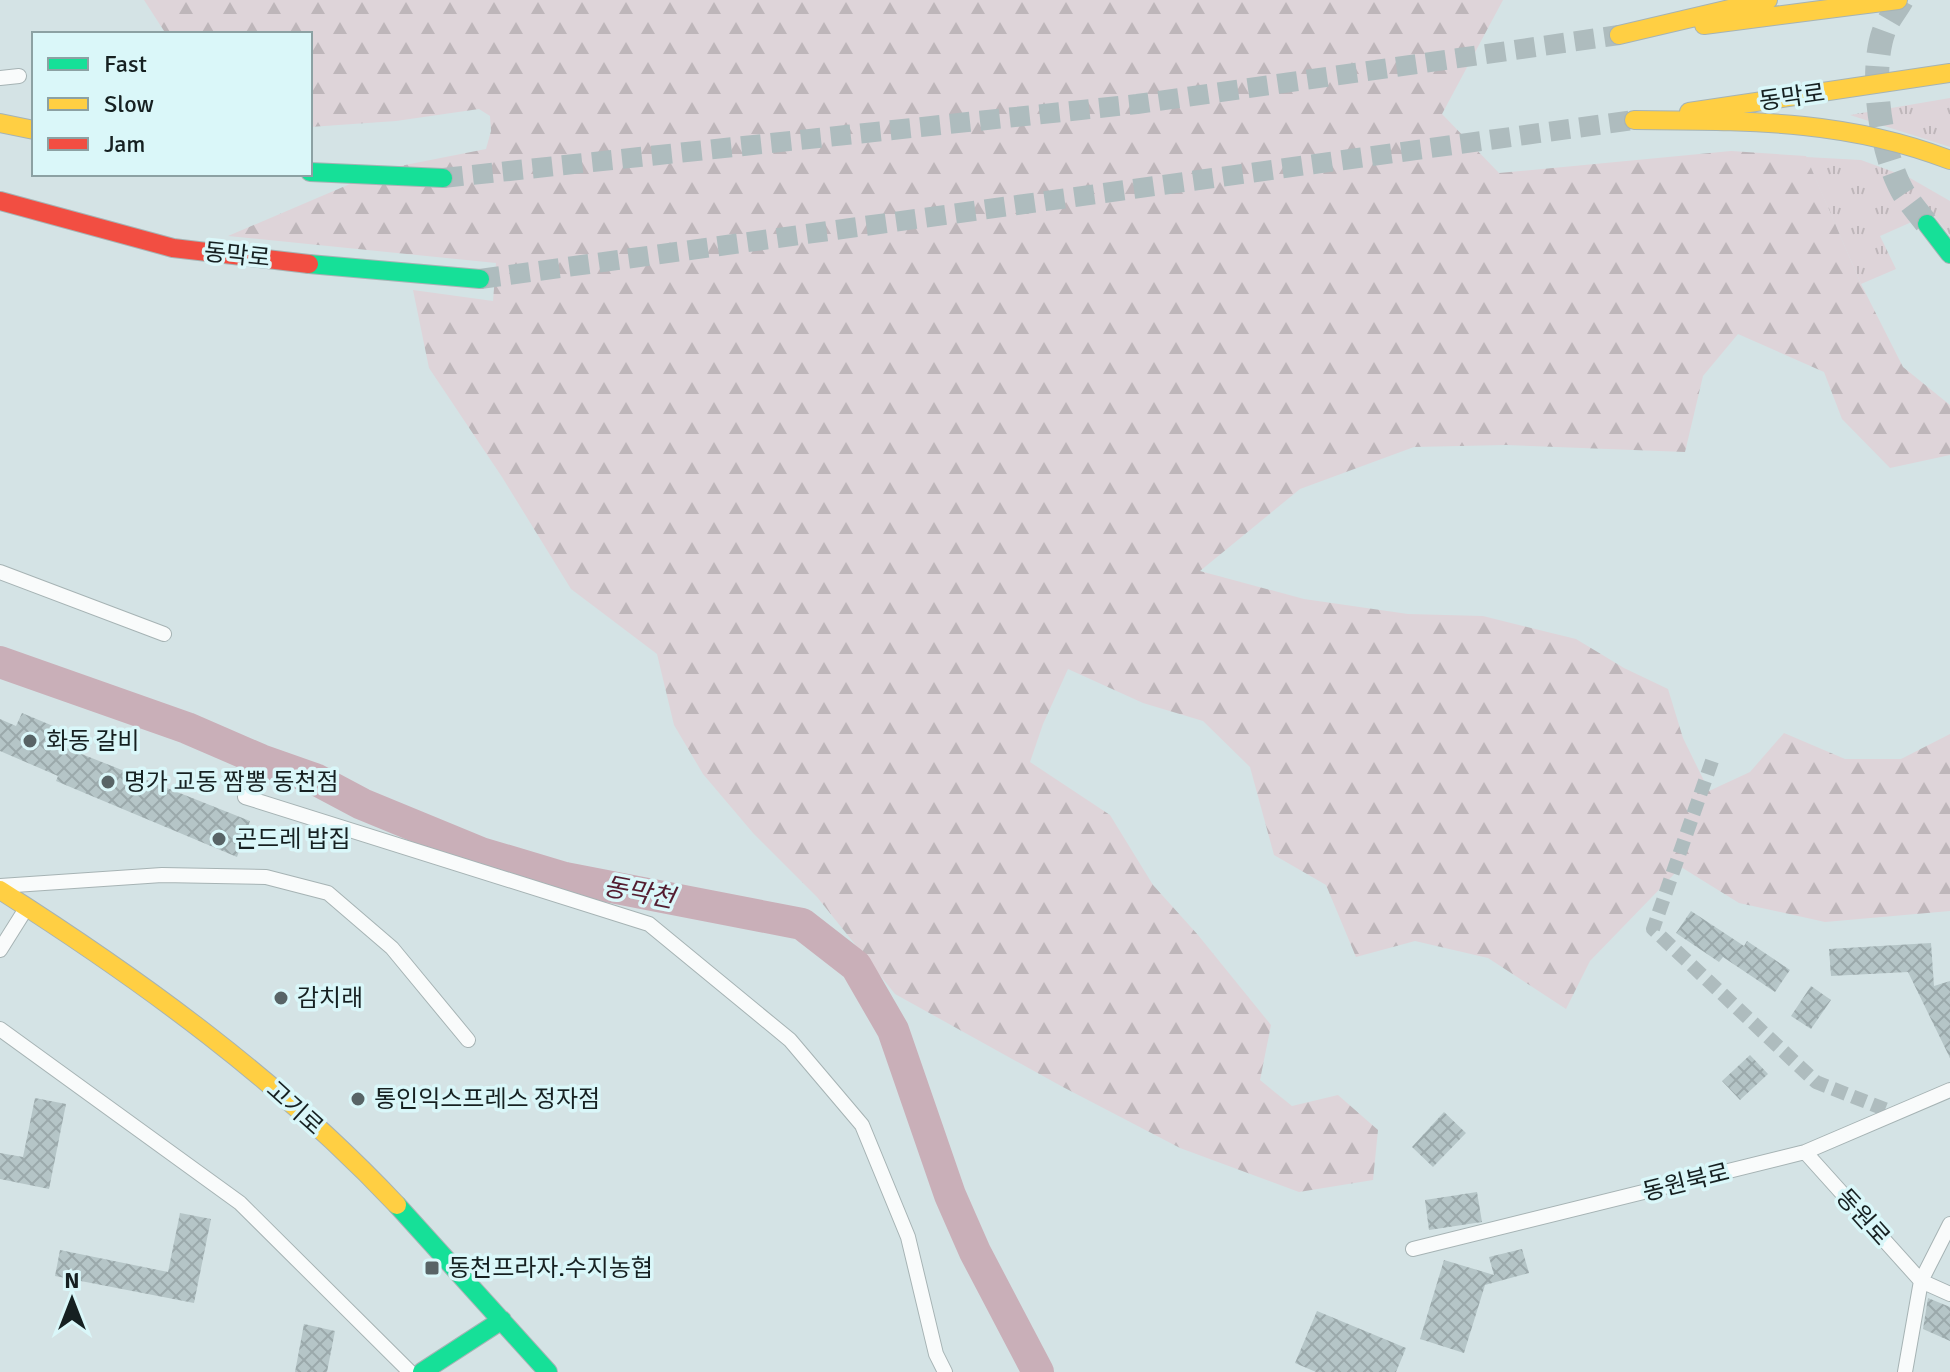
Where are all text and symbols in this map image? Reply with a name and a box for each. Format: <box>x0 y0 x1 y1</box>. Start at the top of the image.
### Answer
legend <box>32 32 312 176</box>
text: Fast <box>104 49 147 79</box>
street label: 동막로 <box>1757 78 1827 116</box>
text: Slow <box>104 89 154 119</box>
text: Jam <box>104 129 145 159</box>
street label: 동막로 <box>202 237 272 273</box>
place label: 화동 갈비 <box>46 726 140 756</box>
marker: 화동 갈비 <box>21 732 39 750</box>
place label: 명가 교동 짬뽕 동천점 <box>124 767 339 797</box>
marker: 명가 교동 짬뽕 동천점 <box>99 773 117 791</box>
place label: 곤드레 밥집 <box>235 824 351 854</box>
marker: 곤드레 밥집 <box>210 830 228 848</box>
water label: 동막천 <box>601 870 680 916</box>
place label: 감치래 <box>297 983 363 1013</box>
marker: 감치래 <box>272 989 290 1007</box>
street label: 고기로 <box>260 1075 330 1141</box>
place label: 통인익스프레스 정자점 <box>374 1084 600 1114</box>
marker: 통인익스프레스 정자점 <box>349 1090 367 1108</box>
street label: 동원북로 <box>1640 1157 1732 1207</box>
street label: 동원로 <box>1830 1182 1896 1252</box>
place label: 동천프라자.수지농협 <box>448 1253 653 1283</box>
marker: 동천프라자.수지농협 <box>423 1259 441 1277</box>
north arrow <box>32 1260 112 1340</box>
text: N <box>64 1267 80 1294</box>

